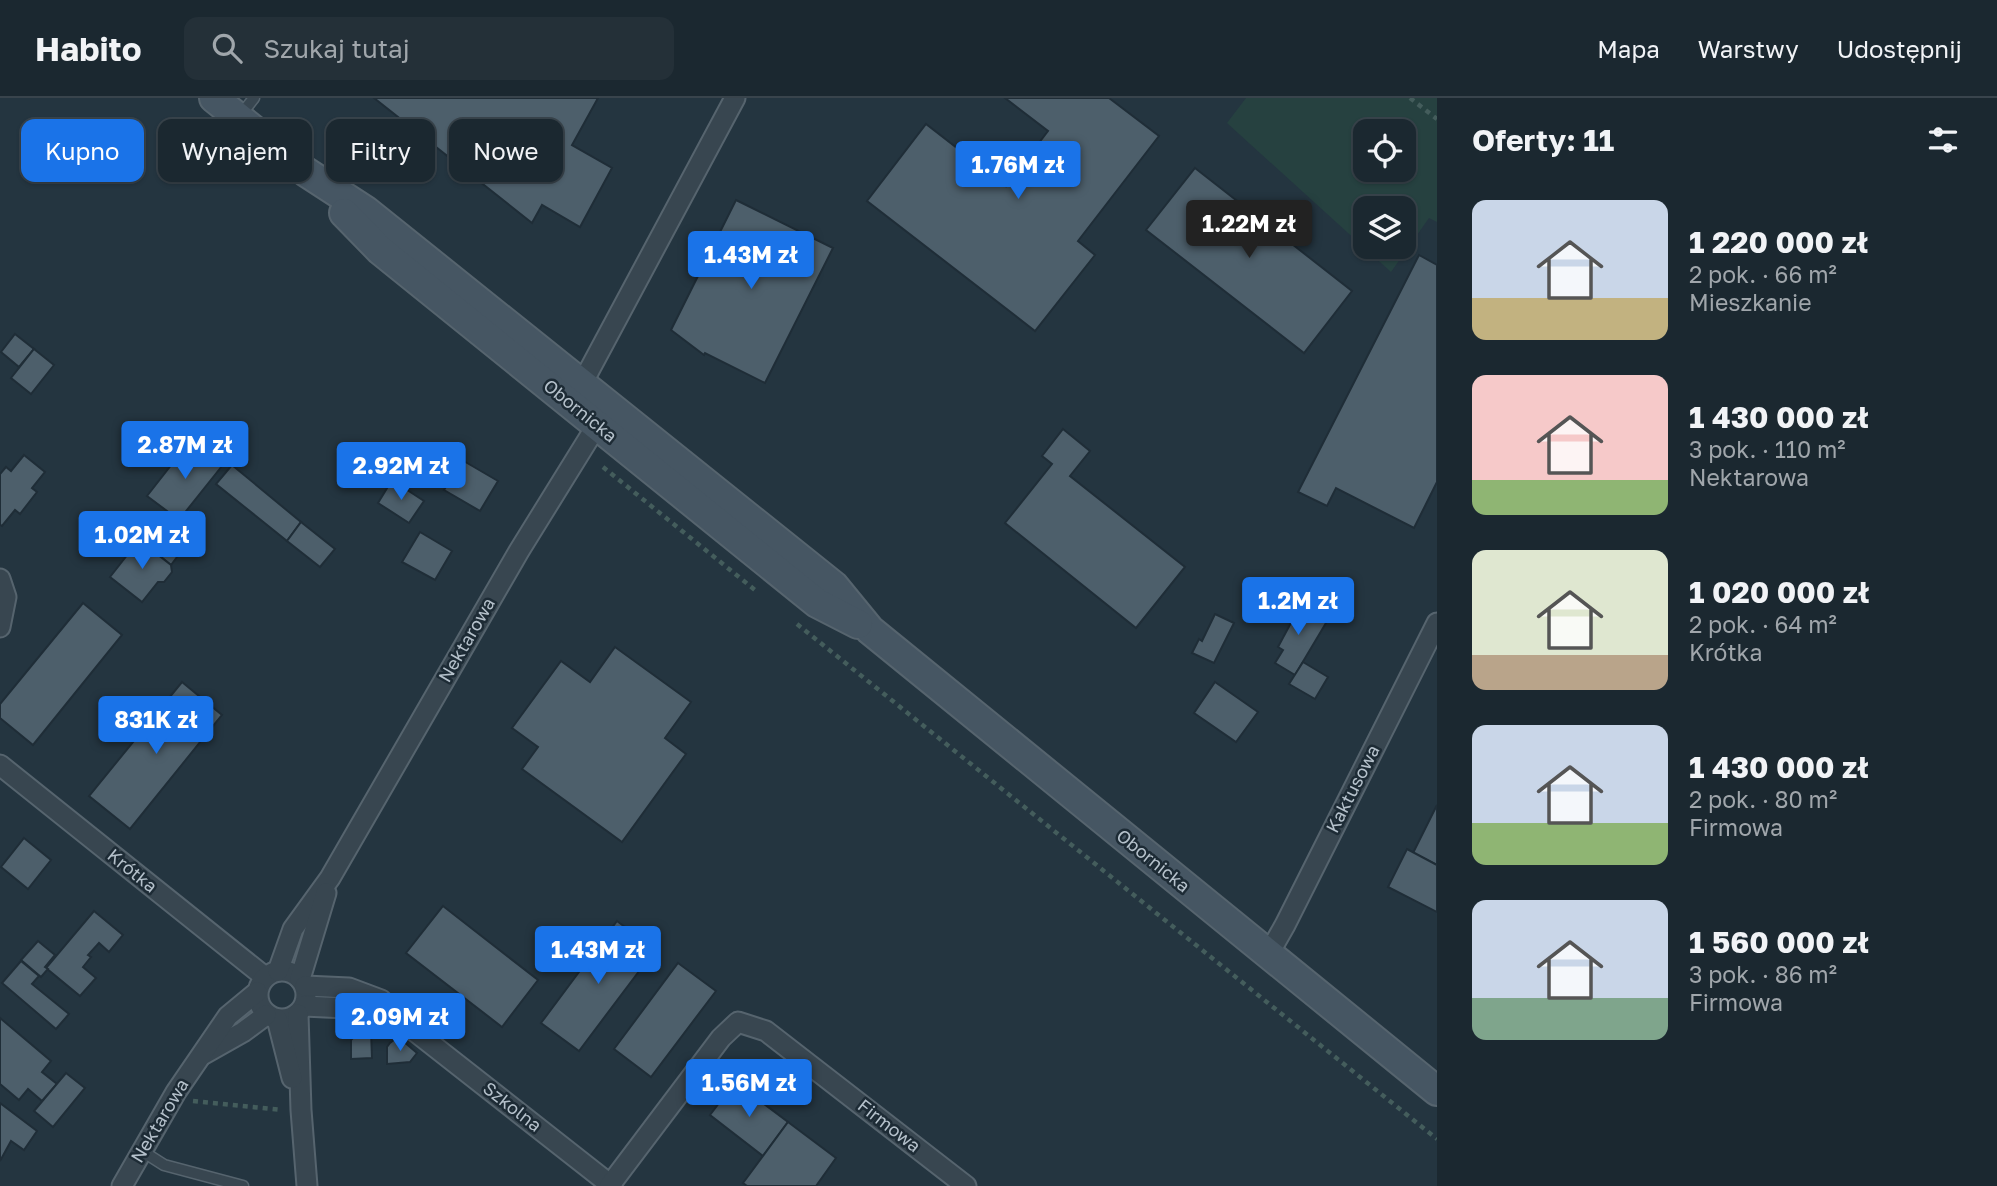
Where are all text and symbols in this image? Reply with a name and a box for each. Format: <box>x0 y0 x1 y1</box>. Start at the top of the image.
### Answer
search box <box>184 17 674 80</box>
text: Habito <box>35 29 142 68</box>
icon: search <box>208 29 246 67</box>
text: Szukaj tutaj <box>264 33 410 64</box>
text: Mapa <box>1597 34 1660 63</box>
text: Warstwy <box>1698 34 1799 63</box>
text: Udostępnij <box>1837 34 1962 63</box>
chip: Kupno <box>21 119 144 182</box>
chip: Wynajem <box>158 119 312 182</box>
chip: Filtry <box>326 119 435 182</box>
chip: Nowe <box>449 119 563 182</box>
map controls <box>1353 119 1416 259</box>
button: locate <box>1353 119 1416 182</box>
icon: filters <box>1924 121 1962 159</box>
text: Oferty: 11 <box>1472 122 1614 158</box>
pin: 1.76M zł <box>946 141 1090 201</box>
text: 1.76M zł <box>972 150 1064 178</box>
button: layers <box>1353 196 1416 259</box>
pin: 1.22M zł <box>1177 200 1321 260</box>
text: 1.22M zł <box>1202 209 1296 237</box>
text: 1 220 000 zł <box>1689 224 1868 260</box>
icon: home <box>1528 228 1612 312</box>
pin: 1.43M zł <box>679 232 823 291</box>
text: 1.43M zł <box>704 240 798 268</box>
text: 2 pok. · 66 m² <box>1689 260 1837 288</box>
text: Mieszkanie <box>1689 288 1812 316</box>
street label: Obornicka <box>539 374 622 446</box>
text: 1 430 000 zł <box>1689 399 1869 435</box>
icon: home <box>1528 403 1612 487</box>
pin: 2.87M zł <box>113 422 257 481</box>
text: 2.87M zł <box>137 430 233 458</box>
text: 3 pok. · 110 m² <box>1689 435 1846 463</box>
pin: 2.92M zł <box>329 442 473 502</box>
text: 2.92M zł <box>353 451 449 479</box>
text: Nektarowa <box>1689 463 1809 491</box>
pin: 1.02M zł <box>70 512 214 571</box>
text: 1.02M zł <box>95 520 189 548</box>
text: 1 020 000 zł <box>1689 574 1869 610</box>
pin: 1.2M zł <box>1233 578 1363 637</box>
icon: home <box>1528 578 1612 662</box>
text: 1.2M zł <box>1258 586 1338 614</box>
street label: Nektarowa <box>433 593 499 686</box>
text: 2 pok. · 64 m² <box>1689 610 1837 638</box>
text: Krótka <box>1689 638 1762 666</box>
pin: 831K zł <box>91 696 221 756</box>
text: 831K zł <box>114 705 198 733</box>
street label: Kaktusowa <box>1321 741 1384 836</box>
text: 1 430 000 zł <box>1689 749 1869 785</box>
icon: home <box>1528 753 1612 837</box>
text: 2 pok. · 80 m² <box>1689 785 1837 813</box>
text: Firmowa <box>1689 813 1783 841</box>
street label: Obornicka <box>1112 824 1195 896</box>
street label: Krótka <box>103 844 162 897</box>
text: 1 560 000 zł <box>1689 924 1869 960</box>
pin: 1.43M zł <box>526 926 670 986</box>
icon: home <box>1528 928 1612 1012</box>
text: 1.43M zł <box>551 935 645 963</box>
text: 3 pok. · 86 m² <box>1689 960 1837 988</box>
text: Firmowa <box>1689 988 1783 1016</box>
pin: 2.09M zł <box>328 993 472 1053</box>
text: 2.09M zł <box>351 1002 449 1030</box>
pin: 1.56M zł <box>677 1060 821 1119</box>
text: 1.56M zł <box>702 1068 796 1096</box>
street label: Nektarowa <box>126 1075 193 1166</box>
street label: Szkolna <box>479 1077 546 1136</box>
street label: Firmowa <box>854 1094 925 1157</box>

